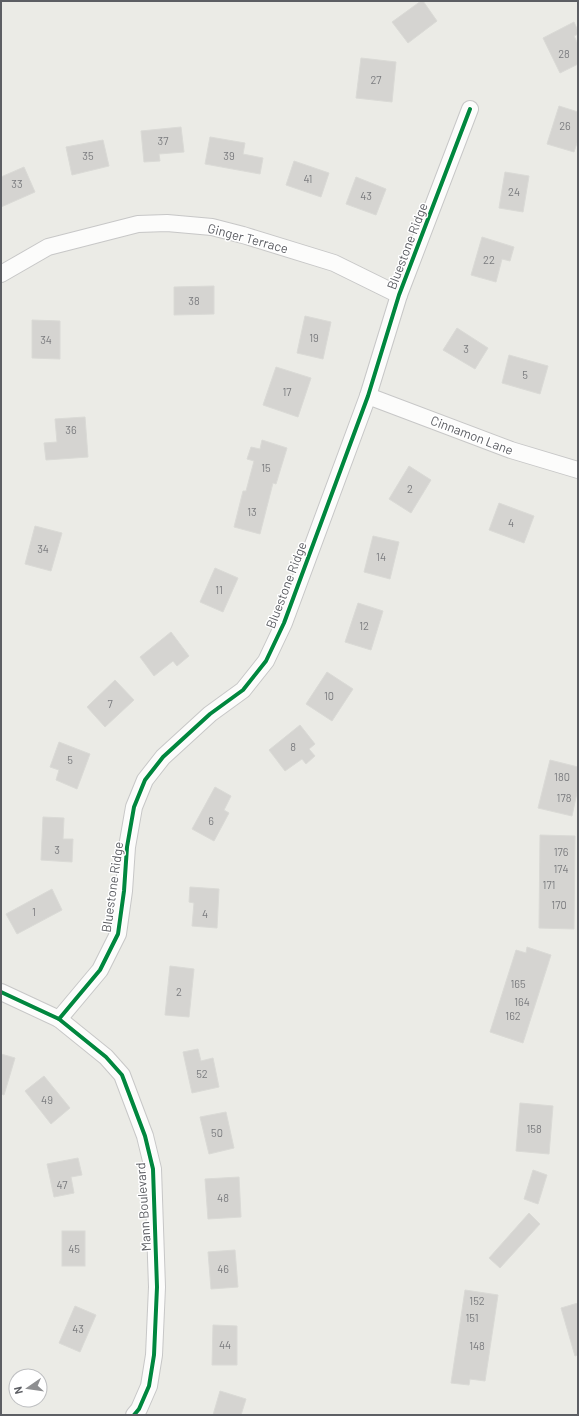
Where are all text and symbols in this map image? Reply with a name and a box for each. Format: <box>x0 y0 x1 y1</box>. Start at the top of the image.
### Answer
house number: 28 <box>558 47 570 60</box>
house number: 27 <box>370 73 382 86</box>
house number: 26 <box>559 119 571 132</box>
house number: 37 <box>158 134 168 147</box>
house number: 35 <box>82 149 94 162</box>
house number: 39 <box>223 149 235 162</box>
house number: 41 <box>304 172 312 185</box>
house number: 33 <box>11 177 23 190</box>
house number: 24 <box>508 185 520 198</box>
house number: 43 <box>360 189 372 202</box>
street label: Bluestone Ridge <box>383 200 431 292</box>
street label: Ginger Terrace <box>206 220 290 256</box>
house number: 22 <box>483 253 495 266</box>
house number: 38 <box>188 294 200 307</box>
house number: 19 <box>309 331 319 344</box>
house number: 34 <box>40 333 52 346</box>
house number: 3 <box>463 342 469 355</box>
house number: 5 <box>522 368 528 381</box>
house number: 17 <box>282 385 292 398</box>
street label: Cinnamon Lane <box>428 412 516 458</box>
house number: 36 <box>65 423 77 436</box>
house number: 15 <box>261 461 271 474</box>
house number: 2 <box>407 482 413 495</box>
house number: 13 <box>247 505 257 518</box>
house number: 4 <box>508 516 514 529</box>
street label: Bluestone Ridge <box>262 539 310 631</box>
house number: 34 <box>37 542 49 555</box>
house number: 14 <box>376 550 386 563</box>
house number: 11 <box>215 583 223 596</box>
house number: 12 <box>359 619 369 632</box>
house number: 10 <box>324 689 334 702</box>
house number: 7 <box>107 697 113 710</box>
house number: 8 <box>290 740 296 753</box>
house number: 5 <box>67 753 73 766</box>
house number: 180 <box>554 770 570 783</box>
house number: 178 <box>557 791 572 804</box>
house number: 6 <box>208 814 214 827</box>
street label: Bluestone Ridge <box>98 841 126 933</box>
house number: 3 <box>54 843 60 856</box>
house number: 176 <box>554 845 569 858</box>
house number: 174 <box>553 862 569 875</box>
house number: 171 <box>543 878 555 891</box>
house number: 170 <box>551 898 567 911</box>
house number: 1 <box>32 905 36 918</box>
house number: 4 <box>202 907 208 920</box>
house number: 165 <box>510 977 526 990</box>
house number: 2 <box>176 985 182 998</box>
house number: 164 <box>514 995 530 1008</box>
house number: 162 <box>505 1009 521 1022</box>
house number: 52 <box>196 1067 208 1080</box>
house number: 49 <box>41 1093 53 1106</box>
house number: 158 <box>526 1122 542 1135</box>
house number: 50 <box>211 1126 223 1139</box>
street label: Mann Boulevard <box>132 1162 154 1252</box>
house number: 47 <box>57 1178 67 1191</box>
house number: 48 <box>217 1191 229 1204</box>
house number: 45 <box>68 1242 80 1255</box>
house number: 46 <box>217 1262 229 1275</box>
house number: 152 <box>469 1294 485 1307</box>
house number: 151 <box>465 1311 479 1324</box>
house number: 43 <box>72 1322 84 1335</box>
house number: 44 <box>219 1338 231 1351</box>
house number: 148 <box>469 1339 485 1352</box>
north arrow <box>8 1368 48 1408</box>
text: N <box>11 1385 25 1395</box>

